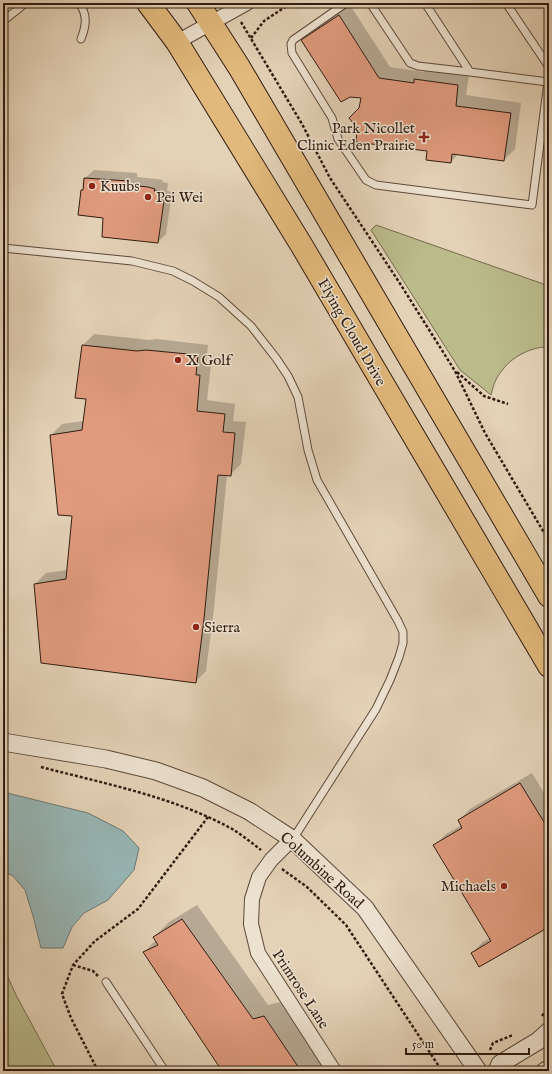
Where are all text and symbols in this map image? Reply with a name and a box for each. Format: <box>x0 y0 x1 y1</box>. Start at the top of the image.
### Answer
place label: Park Nicollet Clinic Eden Prairie <box>297 119 415 155</box>
marker: Park Nicollet Clinic Eden Prairie <box>418 131 430 143</box>
place label: Kuubs <box>100 177 140 196</box>
marker: Kuubs <box>87 181 97 191</box>
place label: Pei Wei <box>156 188 203 207</box>
marker: Pei Wei <box>143 192 153 202</box>
street label: Flying Cloud Drive <box>313 275 390 389</box>
place label: X Golf <box>186 351 233 370</box>
marker: X Golf <box>173 355 183 365</box>
place label: Sierra <box>204 618 241 637</box>
marker: Sierra <box>191 622 201 632</box>
street label: Columbine Road <box>276 828 368 914</box>
place label: Michaels <box>441 877 496 896</box>
marker: Michaels <box>499 881 509 891</box>
street label: Primrose Lane <box>268 946 333 1033</box>
scale bar <box>406 1030 529 1056</box>
text: 50 m <box>412 1037 434 1052</box>

